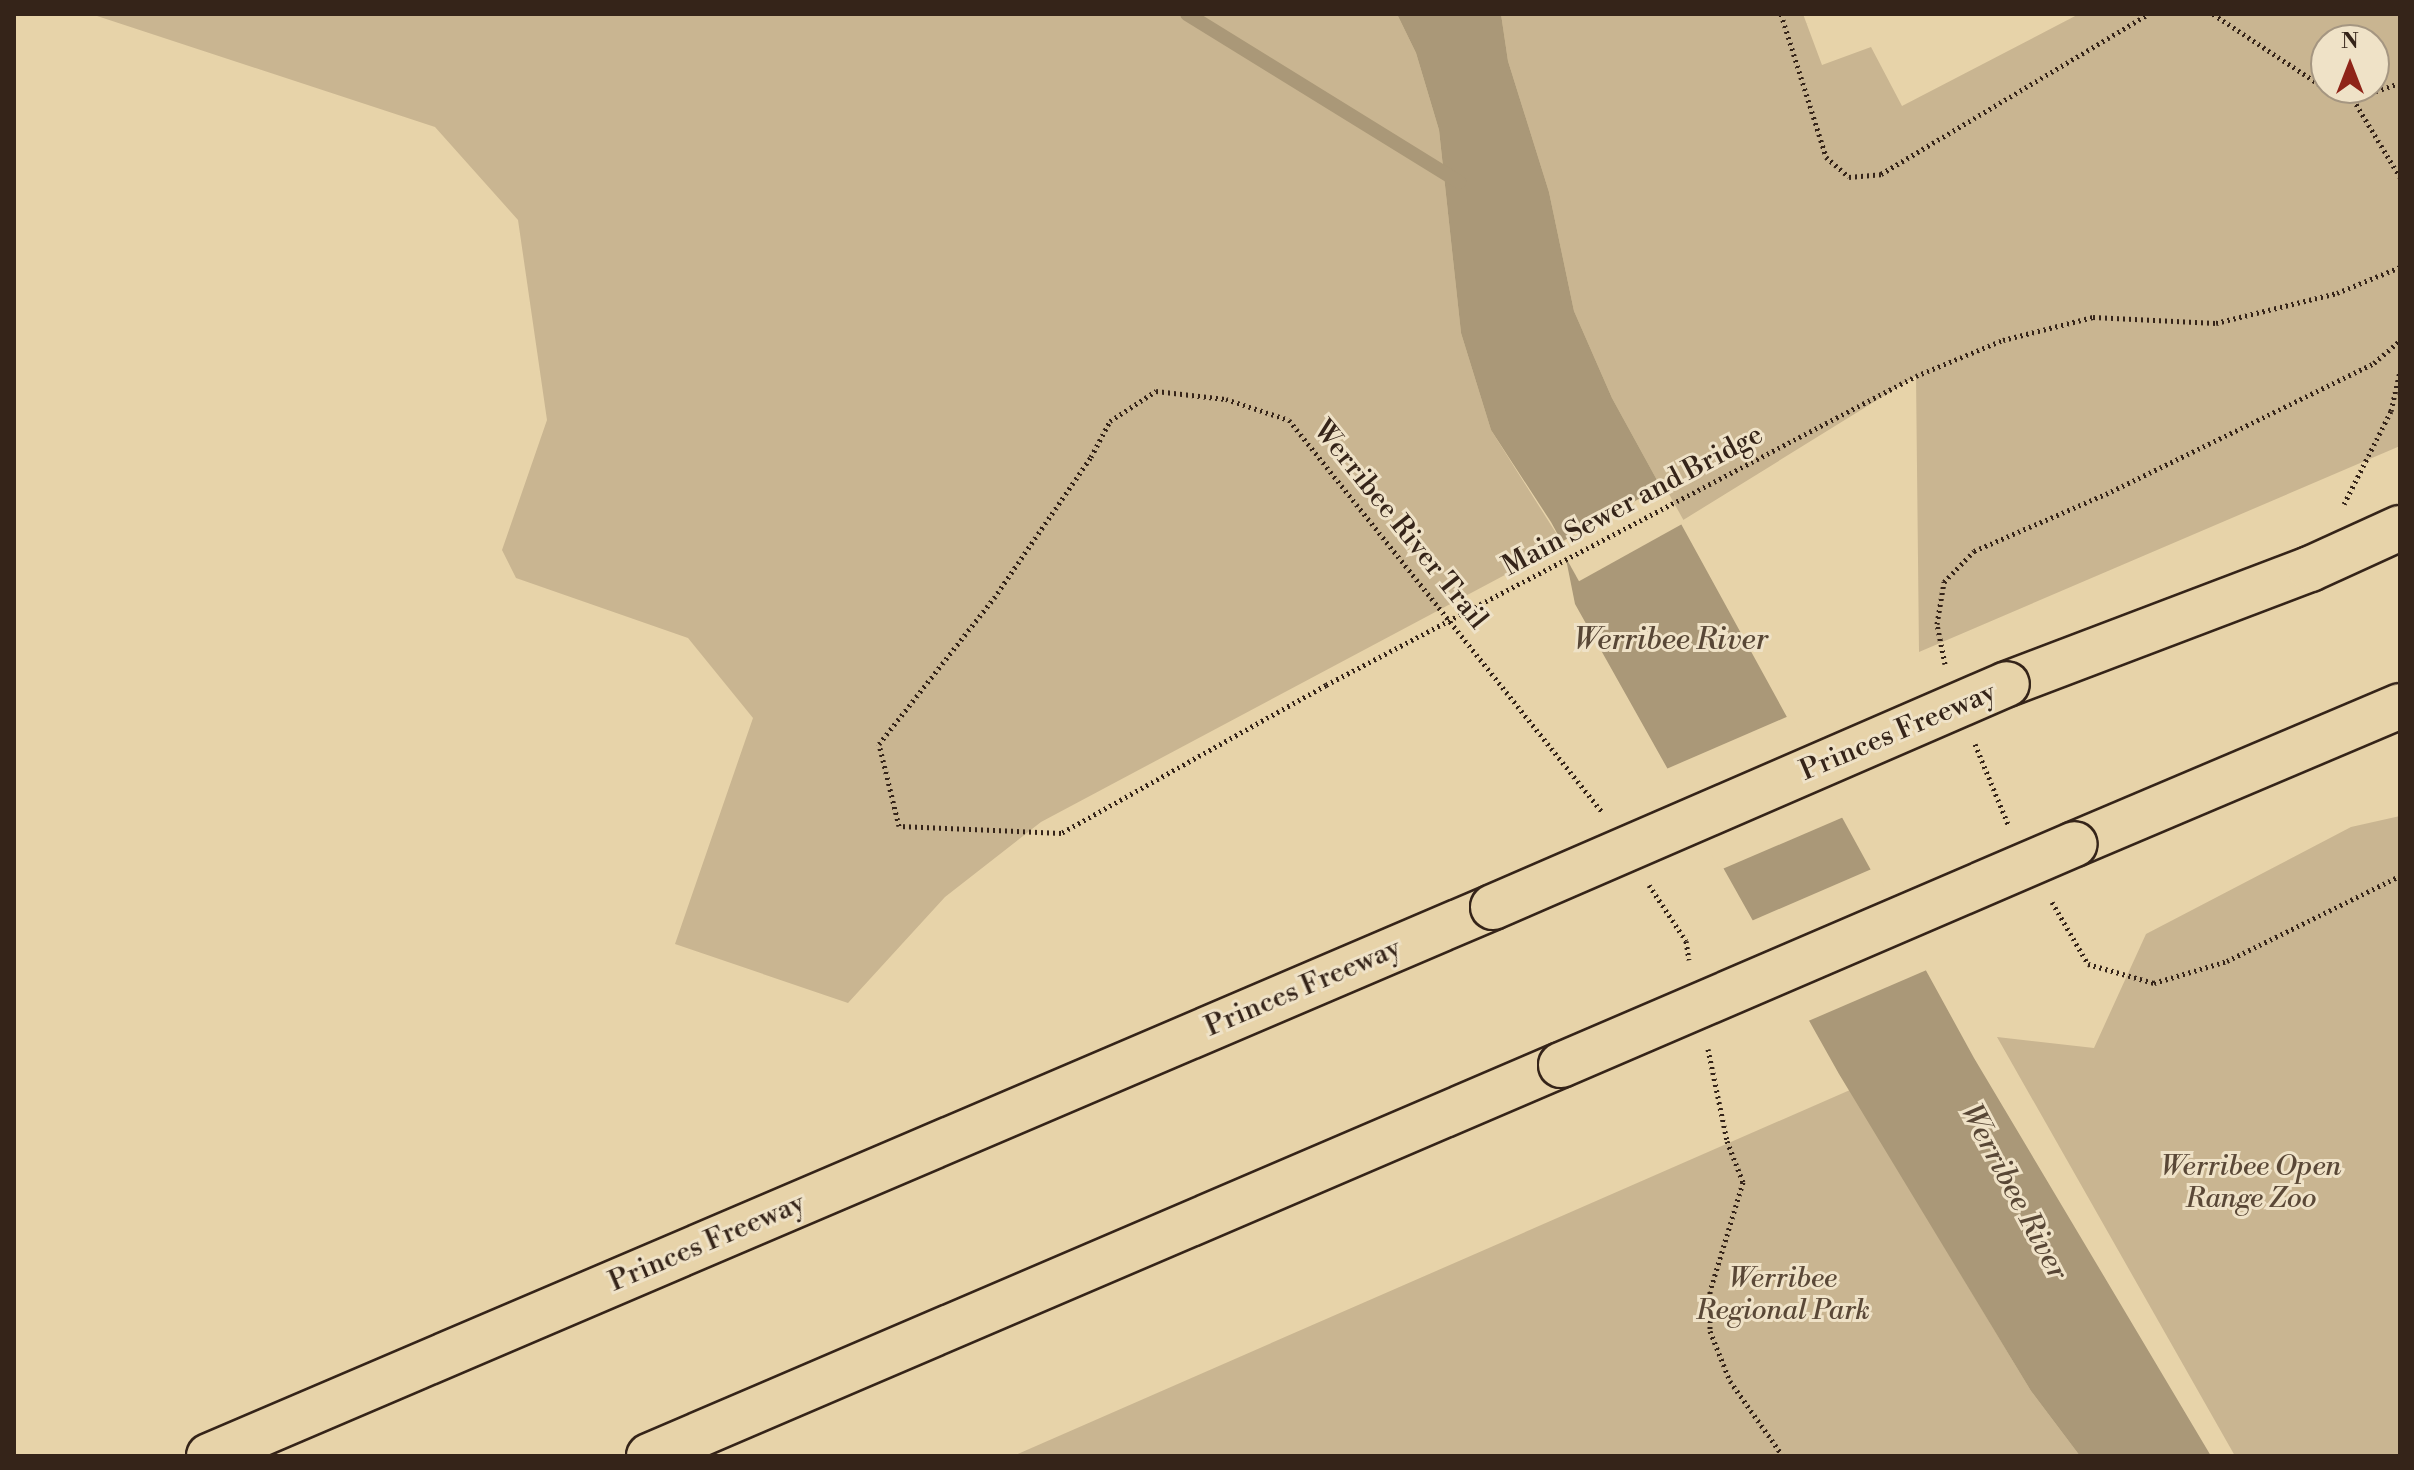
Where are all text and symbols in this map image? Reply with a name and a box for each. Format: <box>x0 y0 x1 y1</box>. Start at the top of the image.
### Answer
north arrow <box>2310 24 2390 104</box>
text: N <box>2341 28 2359 55</box>
street label: Werribee River Trail <box>1306 414 1494 636</box>
street label: Main Sewer and Bridge <box>1497 418 1769 584</box>
water label: Werribee River <box>1574 622 1768 658</box>
street label: Princes Freeway <box>1795 676 2001 788</box>
street label: Princes Freeway <box>1200 932 1406 1044</box>
water label: Werribee River <box>1952 1098 2076 1286</box>
park label: Werribee Open Range Zoo <box>2161 1150 2341 1216</box>
street label: Princes Freeway <box>604 1187 810 1299</box>
park label: Werribee Regional Park <box>1696 1262 1870 1328</box>

